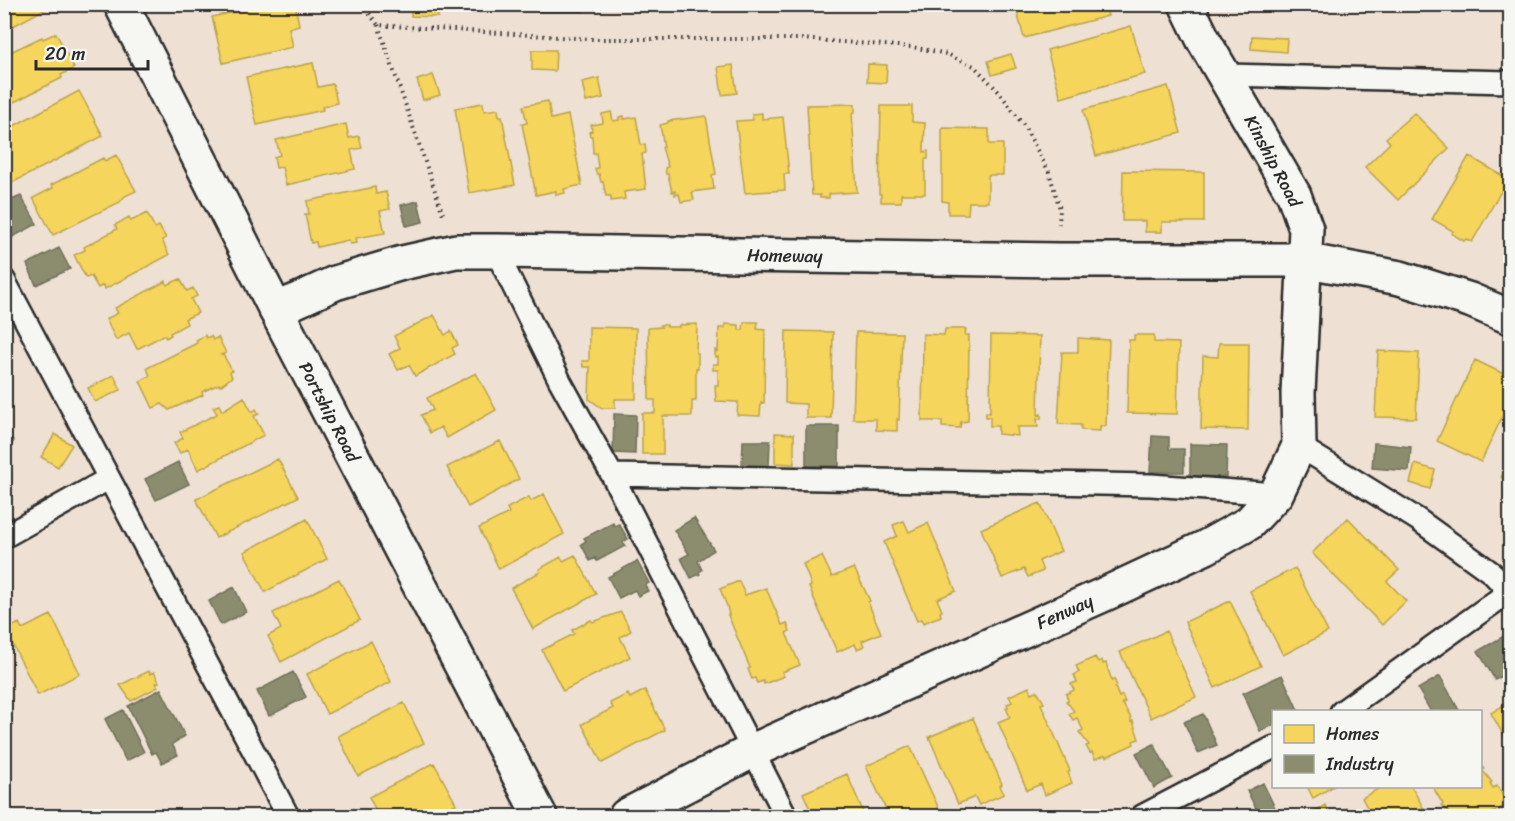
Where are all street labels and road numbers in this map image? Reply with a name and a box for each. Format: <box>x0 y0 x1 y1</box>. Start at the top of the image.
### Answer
street label: Kinship Road <box>1235 109 1312 214</box>
street label: Homeway <box>747 239 824 272</box>
street label: Portship Road <box>290 356 369 469</box>
street label: Fenway <box>1031 585 1099 639</box>

